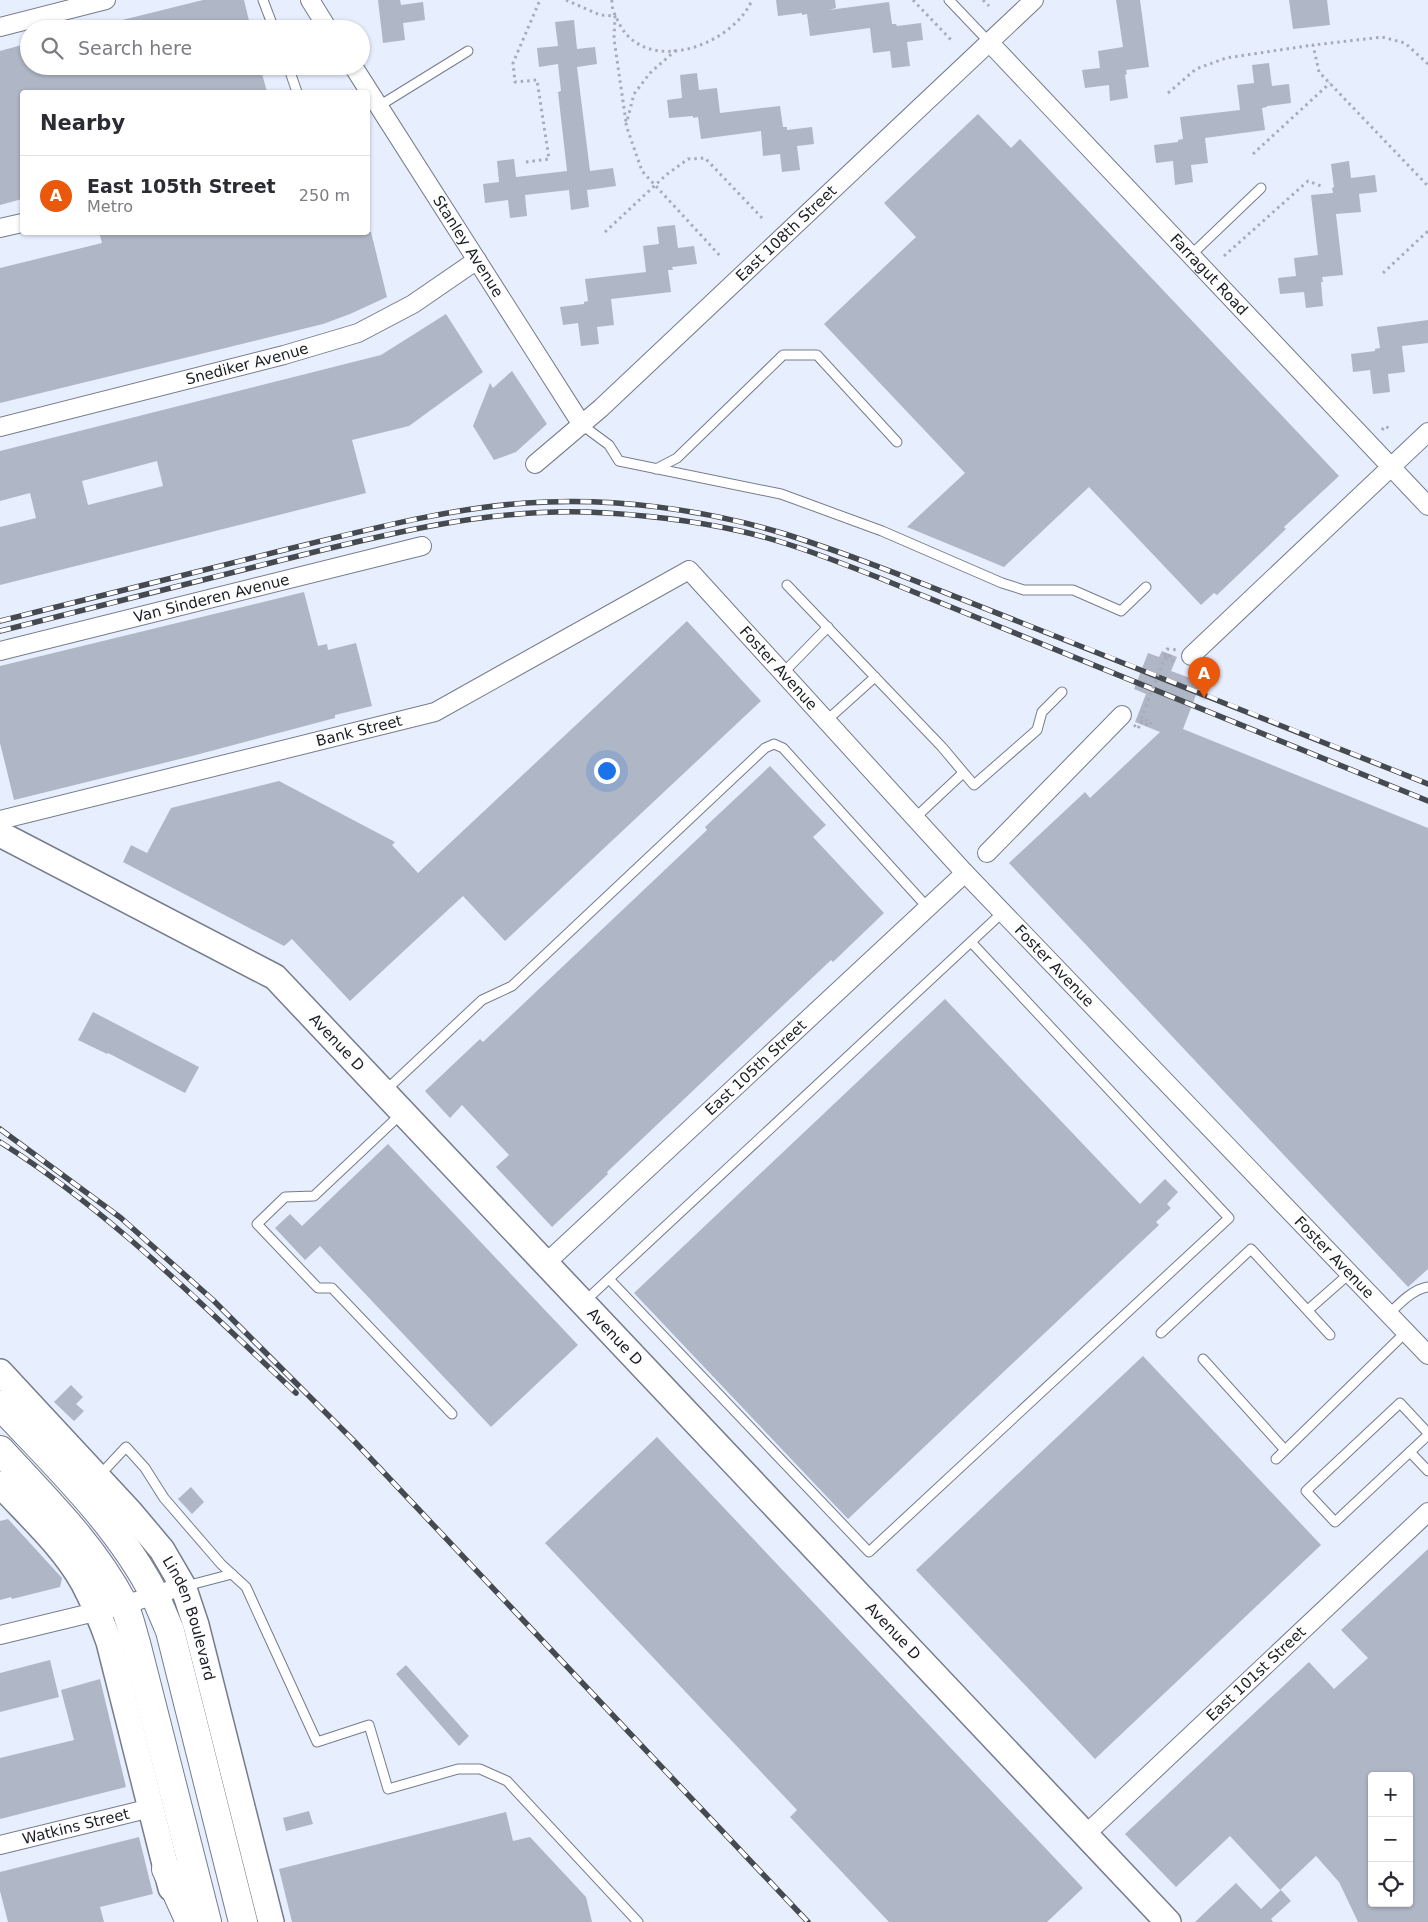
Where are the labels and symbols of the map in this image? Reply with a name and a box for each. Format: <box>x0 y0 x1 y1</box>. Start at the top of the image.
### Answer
street label: East 108th Street <box>732 182 840 285</box>
street label: Stanley Avenue <box>429 192 507 301</box>
street label: Farragut Road <box>1166 230 1252 319</box>
street label: Snediker Avenue <box>184 339 311 389</box>
street label: Van Sinderen Avenue <box>132 570 291 626</box>
street label: Foster Avenue <box>736 623 821 714</box>
pin: A <box>1188 657 1220 698</box>
street label: Bank Street <box>314 711 404 750</box>
your location <box>594 758 620 784</box>
street label: Foster Avenue <box>1011 921 1098 1011</box>
street label: Avenue D <box>306 1010 368 1075</box>
street label: East 105th Street <box>701 1016 810 1119</box>
street label: Foster Avenue <box>1291 1213 1378 1302</box>
street label: Avenue D <box>584 1304 646 1369</box>
street label: Linden Boulevard <box>159 1553 219 1682</box>
street label: Avenue D <box>862 1599 924 1664</box>
street label: East 101st Street <box>1203 1623 1310 1725</box>
street label: Watkins Street <box>20 1805 131 1848</box>

